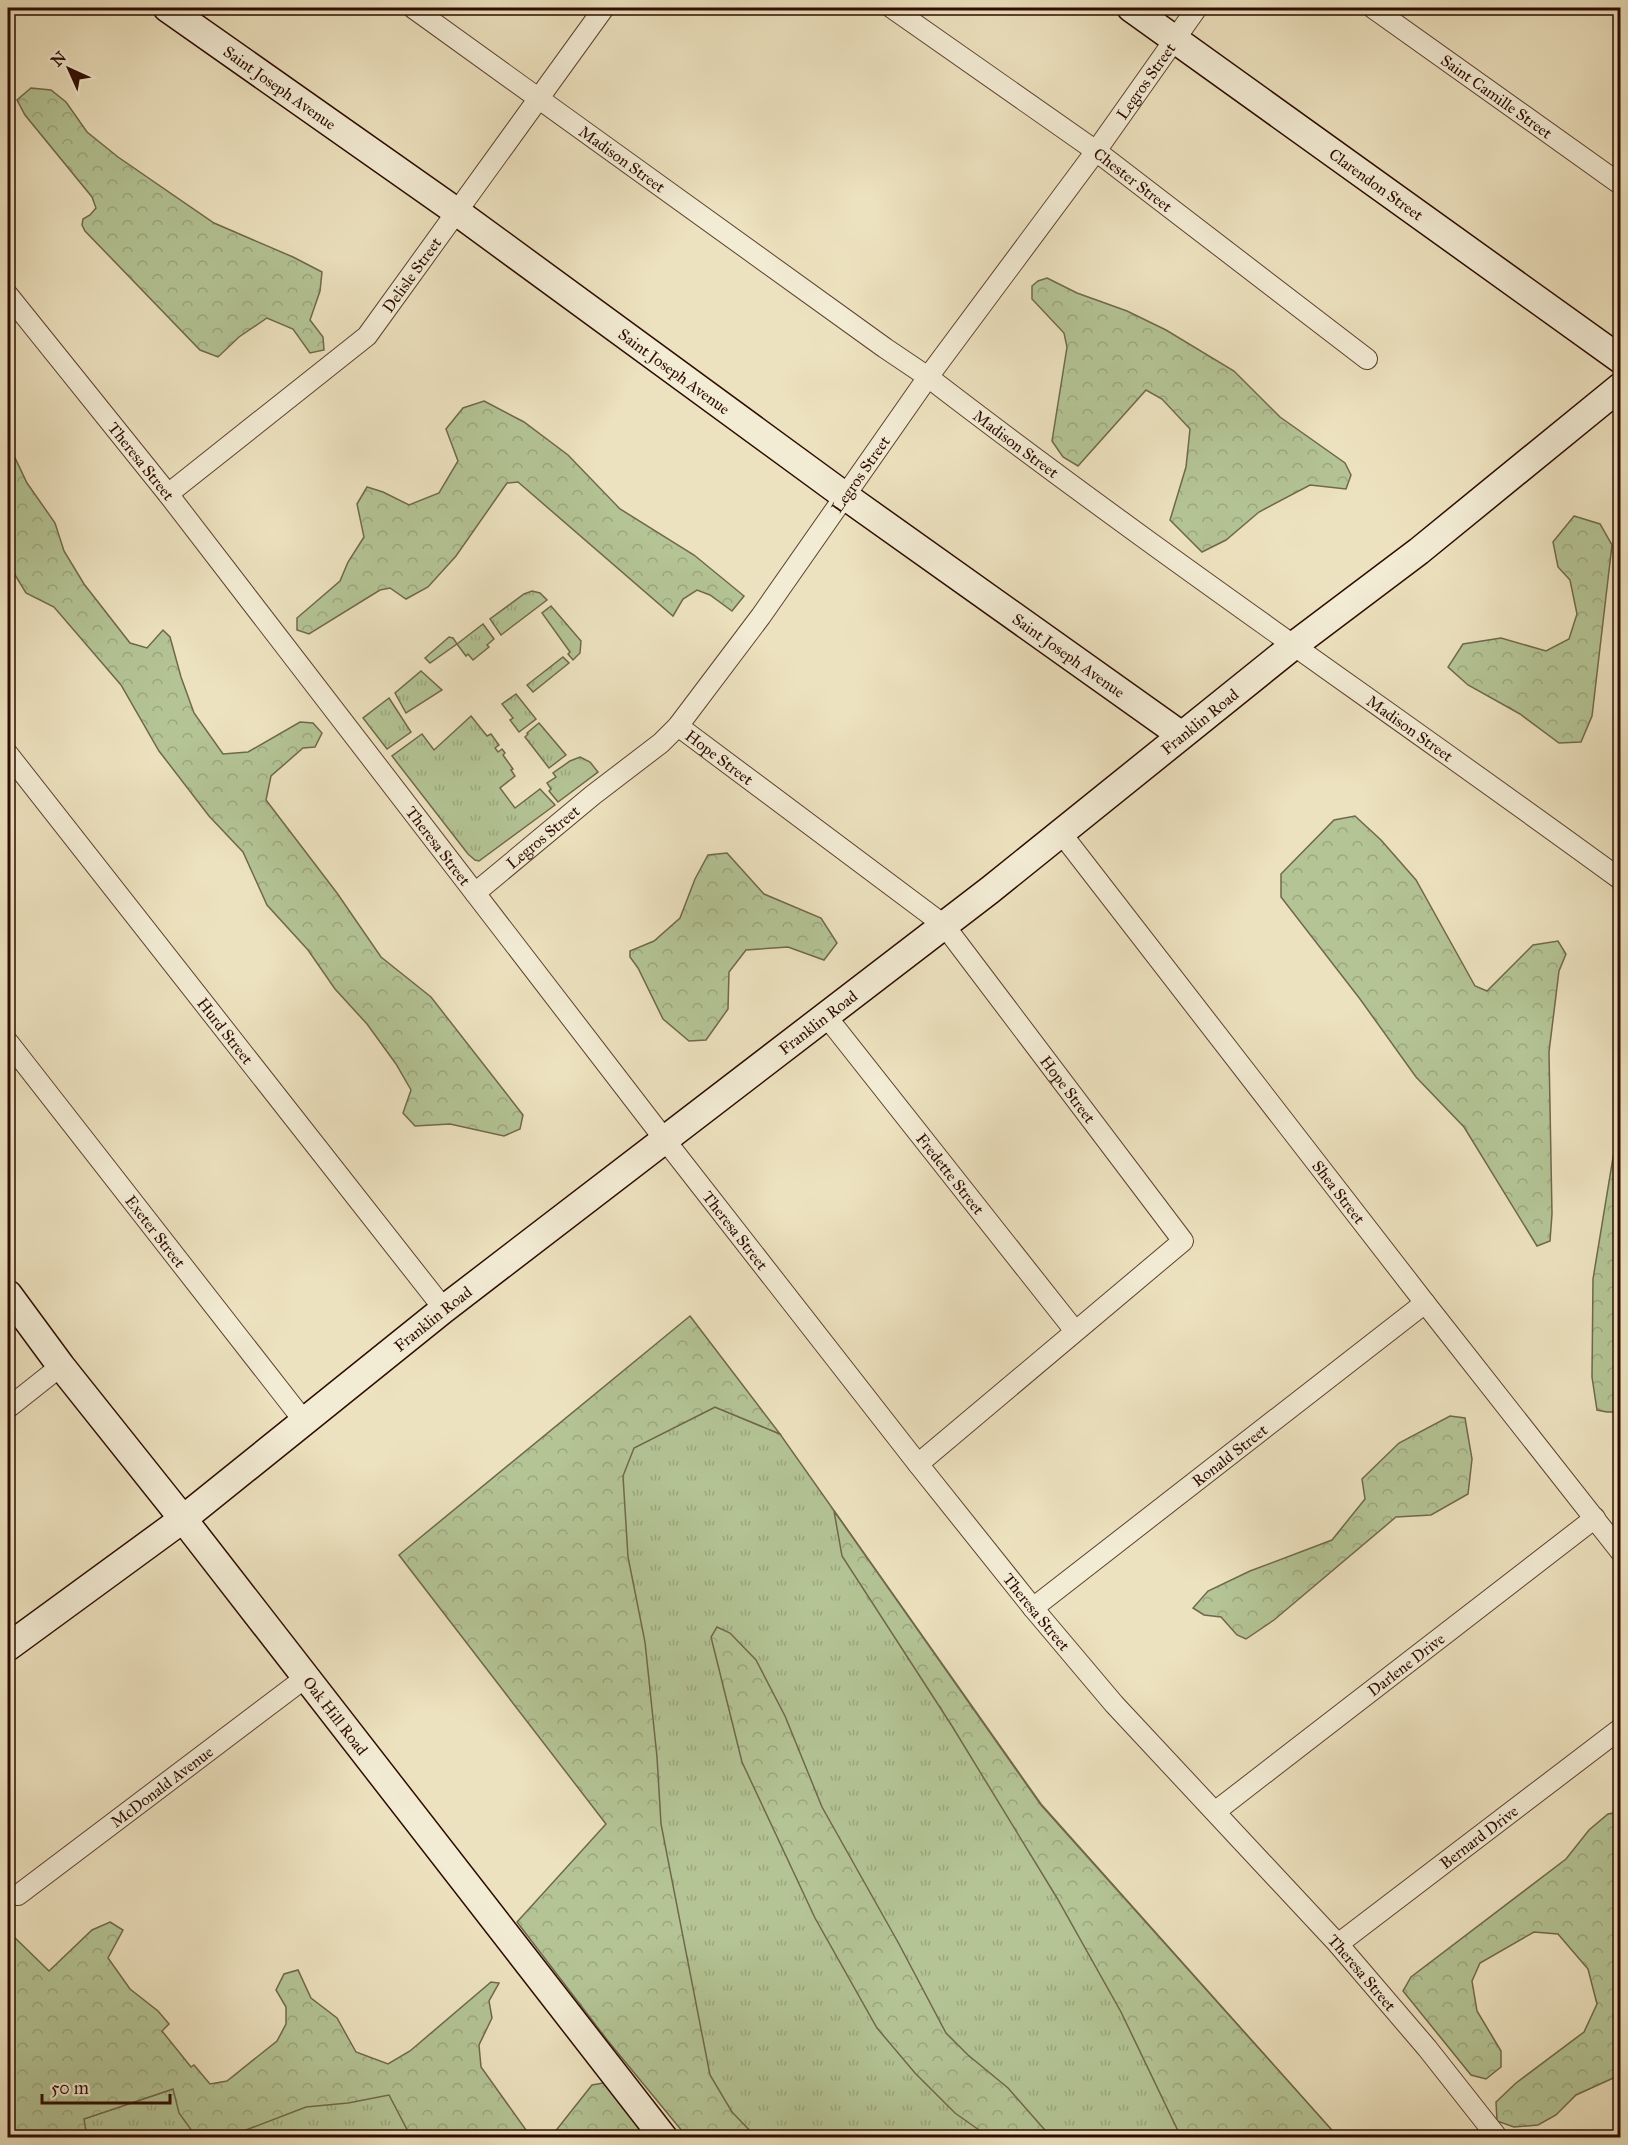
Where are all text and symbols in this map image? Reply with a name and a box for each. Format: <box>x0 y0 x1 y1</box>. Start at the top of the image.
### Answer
north arrow <box>39 39 99 99</box>
street label: Legros Street <box>1113 39 1180 123</box>
street label: Saint Joseph Avenue <box>220 42 340 134</box>
text: N <box>47 47 71 70</box>
street label: Saint Camille Street <box>1437 51 1556 143</box>
street label: Madison Street <box>575 122 669 197</box>
street label: Chester Street <box>1090 144 1176 216</box>
street label: Clarendon Street <box>1325 144 1427 225</box>
street label: Delisle Street <box>378 233 446 316</box>
street label: Saint Joseph Avenue <box>615 325 734 419</box>
street label: Madison Street <box>969 406 1062 482</box>
street label: Theresa Street <box>104 418 178 504</box>
street label: Legros Street <box>827 432 894 516</box>
street label: Saint Joseph Avenue <box>1009 609 1129 702</box>
street label: Franklin Road <box>1157 685 1242 759</box>
street label: Madison Street <box>1363 691 1457 766</box>
street label: Hope Street <box>682 726 757 789</box>
street label: Legros Street <box>503 801 584 873</box>
street label: Theresa Street <box>402 803 475 890</box>
street label: Franklin Road <box>775 986 861 1059</box>
street label: Hurd Street <box>193 994 257 1068</box>
street label: Hope Street <box>1036 1052 1100 1127</box>
street label: Fredette Street <box>912 1129 988 1219</box>
street label: Shea Street <box>1308 1157 1369 1228</box>
street label: Theresa Street <box>698 1187 772 1274</box>
street label: Exeter Street <box>121 1191 190 1272</box>
street label: Franklin Road <box>390 1282 476 1356</box>
street label: Ronald Street <box>1188 1420 1272 1491</box>
street label: Theresa Street <box>999 1569 1074 1655</box>
street label: Darlene Drive <box>1364 1629 1449 1700</box>
street label: Oak Hill Road <box>299 1673 372 1759</box>
street label: McDonald Avenue <box>107 1742 217 1832</box>
street label: Bernard Drive <box>1436 1801 1522 1873</box>
street label: Theresa Street <box>1324 1930 1400 2015</box>
scale bar <box>42 2067 170 2105</box>
text: 50 m <box>51 2077 89 2099</box>

